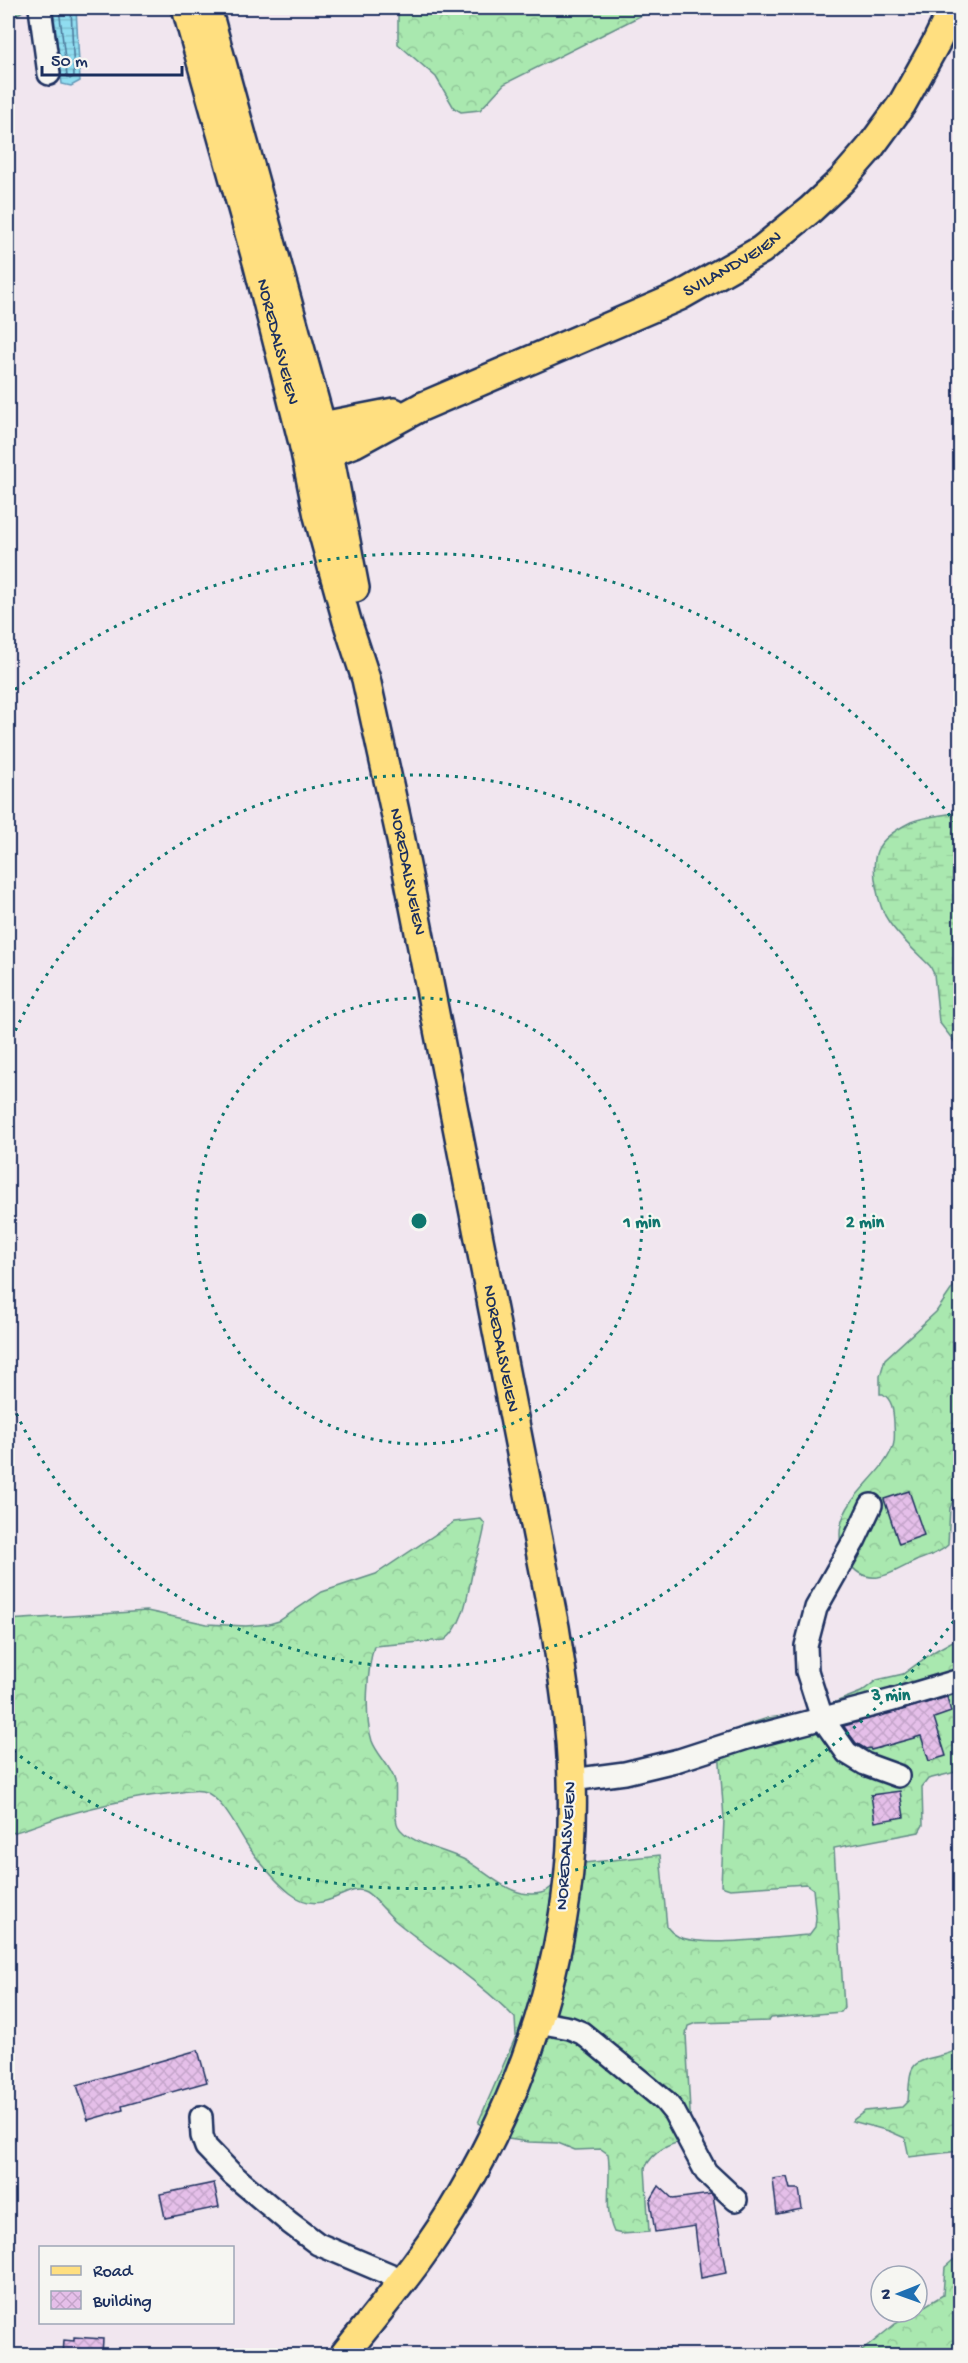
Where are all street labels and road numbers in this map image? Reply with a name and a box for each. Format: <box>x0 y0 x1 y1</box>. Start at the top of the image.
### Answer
street label: SVILANDVEIEN <box>680 226 786 302</box>
street label: NOREDALSVEIEN <box>251 277 303 407</box>
street label: NOREDALSVEIEN <box>384 806 430 937</box>
street label: NOREDALSVEIEN <box>478 1283 523 1414</box>
street label: NOREDALSVEIEN <box>552 1781 582 1911</box>

